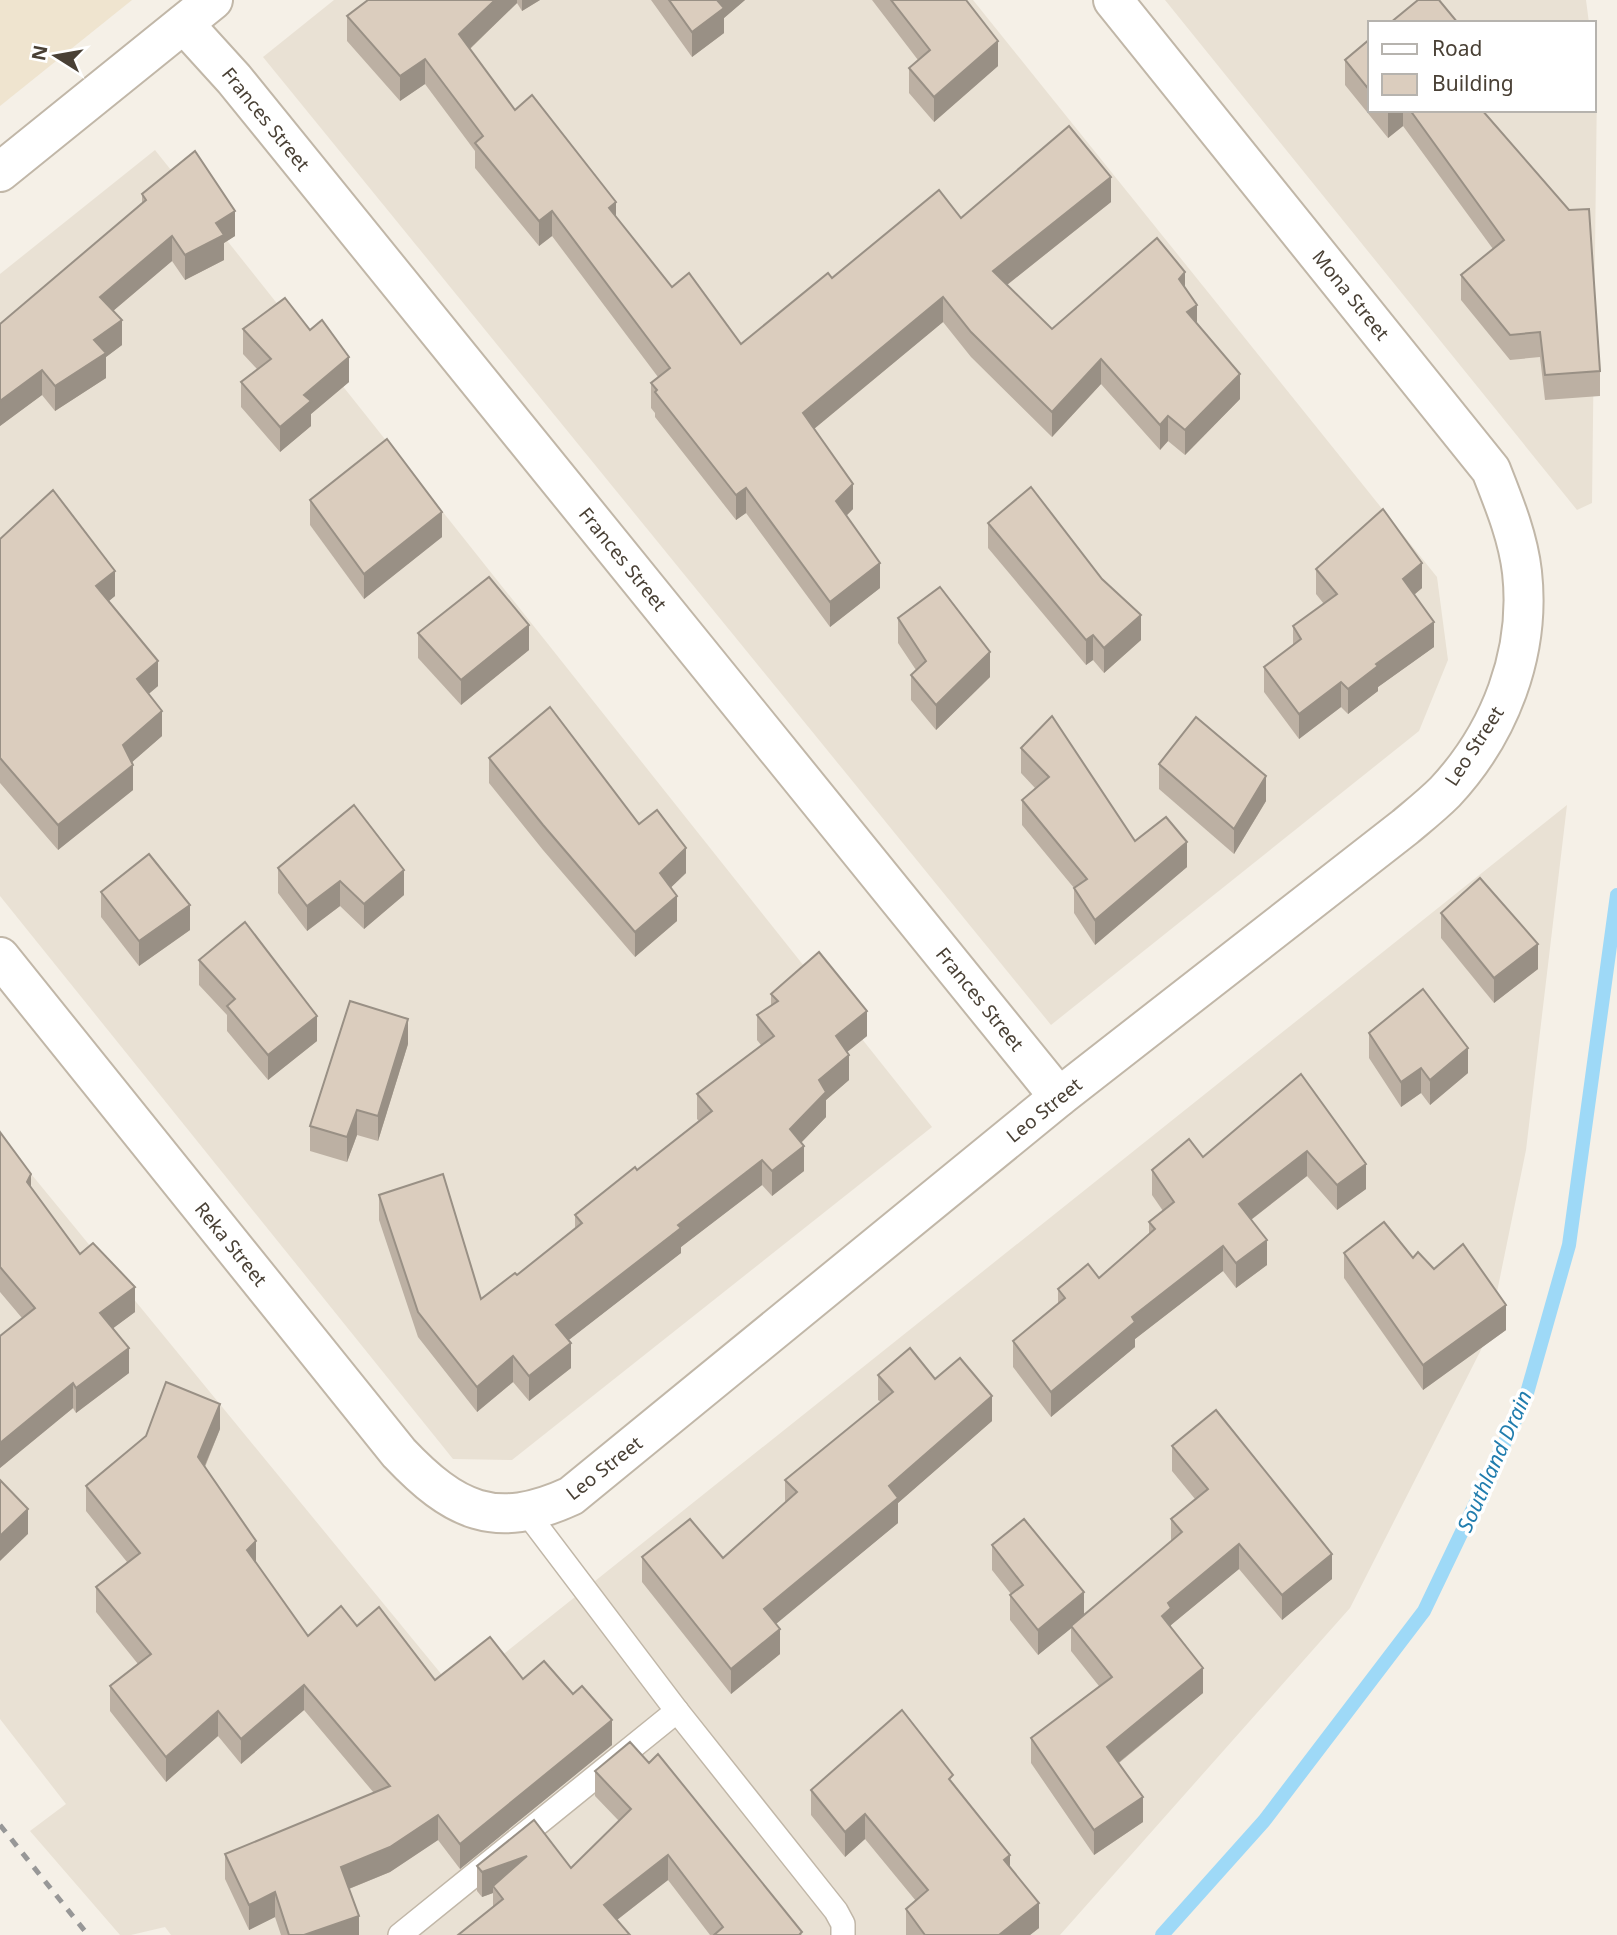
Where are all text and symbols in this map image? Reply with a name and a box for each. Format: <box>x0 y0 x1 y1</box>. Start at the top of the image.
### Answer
north arrow <box>21 21 91 91</box>
legend <box>1368 21 1596 112</box>
text: Road <box>1432 34 1482 62</box>
text: N <box>25 43 54 63</box>
street label: Frances Street <box>216 62 316 177</box>
text: Building <box>1432 69 1514 97</box>
street label: Mona Street <box>1307 244 1396 346</box>
street label: Frances Street <box>573 502 673 617</box>
street label: Leo Street <box>1439 701 1510 791</box>
street label: Frances Street <box>930 942 1030 1057</box>
street label: Leo Street <box>1001 1071 1087 1148</box>
street label: Reka Street <box>189 1196 273 1292</box>
water label: Southland Drain <box>1450 1386 1538 1536</box>
street label: Leo Street <box>560 1430 648 1506</box>

